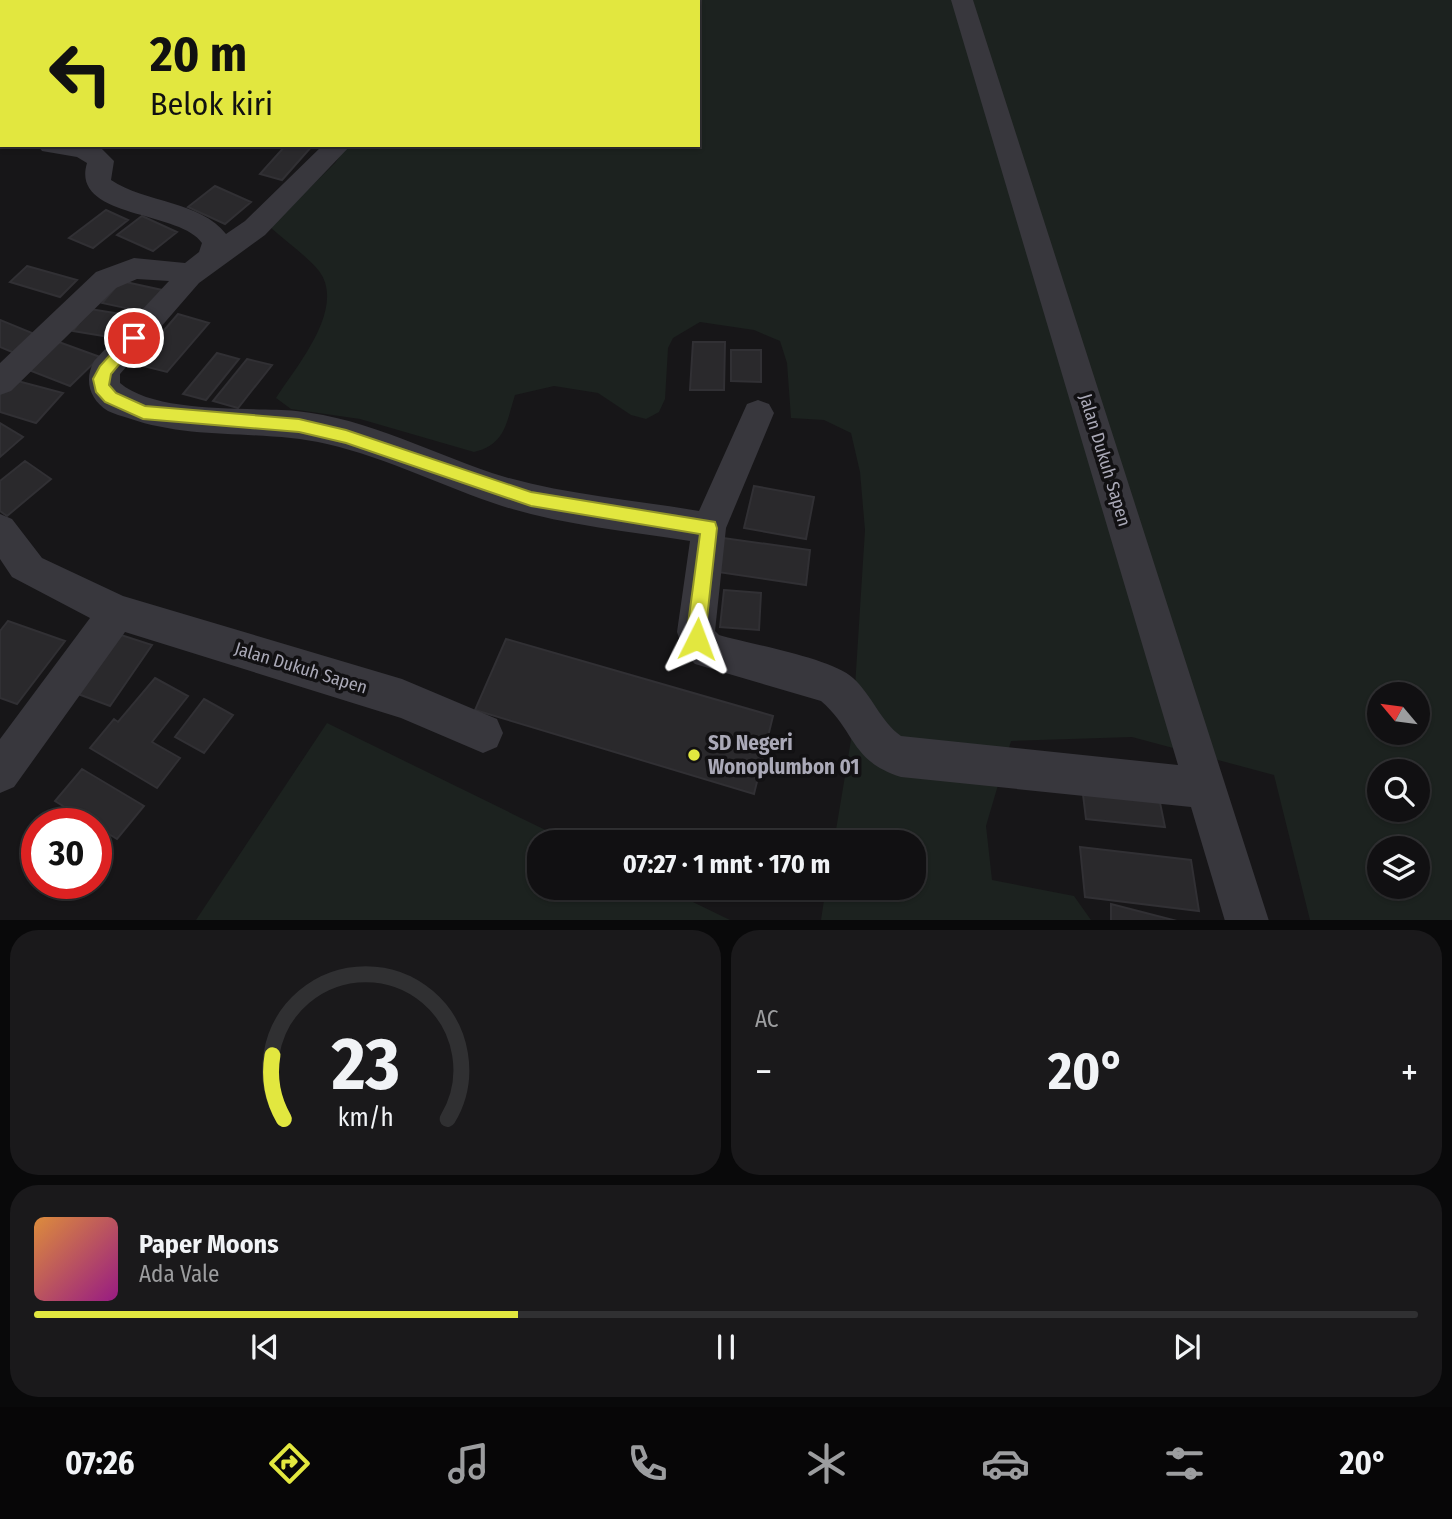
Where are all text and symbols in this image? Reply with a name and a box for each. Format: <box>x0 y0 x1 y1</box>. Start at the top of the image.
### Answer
text: 20 m <box>150 25 247 84</box>
icon: left <box>35 28 126 119</box>
text: Belok kiri <box>150 85 273 123</box>
pin <box>104 308 164 368</box>
icon: arrive <box>115 319 153 357</box>
street label: Jalan Dukuh Sapen <box>1074 391 1136 529</box>
position arrow <box>660 602 734 676</box>
street label: Jalan Dukuh Sapen <box>232 637 370 699</box>
north arrow <box>1367 682 1430 746</box>
map controls <box>1367 682 1430 899</box>
place label: SD Negeri Wonoplumbon 01 <box>708 730 859 780</box>
marker: SD Negeri Wonoplumbon 01 <box>686 747 702 763</box>
button: search <box>1367 759 1430 822</box>
speed limit sign: 30 <box>21 808 112 899</box>
button: layers <box>1367 836 1430 899</box>
text: 07:27 · 1 mnt · 170 m <box>623 849 830 880</box>
text: AC <box>755 1005 779 1033</box>
text: 23 <box>330 1021 400 1108</box>
text: 20° <box>1048 1040 1125 1103</box>
text: − <box>755 1049 772 1095</box>
text: + <box>1401 1049 1418 1095</box>
text: km/h <box>338 1102 393 1132</box>
text: Paper Moons <box>139 1229 279 1260</box>
text: Ada Vale <box>139 1260 219 1288</box>
icon: previous <box>246 1328 284 1366</box>
icon: pause <box>707 1328 745 1366</box>
icon: next <box>1168 1328 1206 1366</box>
icon: directions <box>265 1439 314 1488</box>
icon: music <box>444 1439 493 1488</box>
icon: phone <box>623 1439 672 1488</box>
icon: climate <box>802 1439 851 1488</box>
icon: car <box>981 1439 1030 1488</box>
icon: filters <box>1160 1439 1209 1488</box>
text: 07:26 <box>65 1444 135 1482</box>
text: 20° <box>1340 1444 1387 1482</box>

